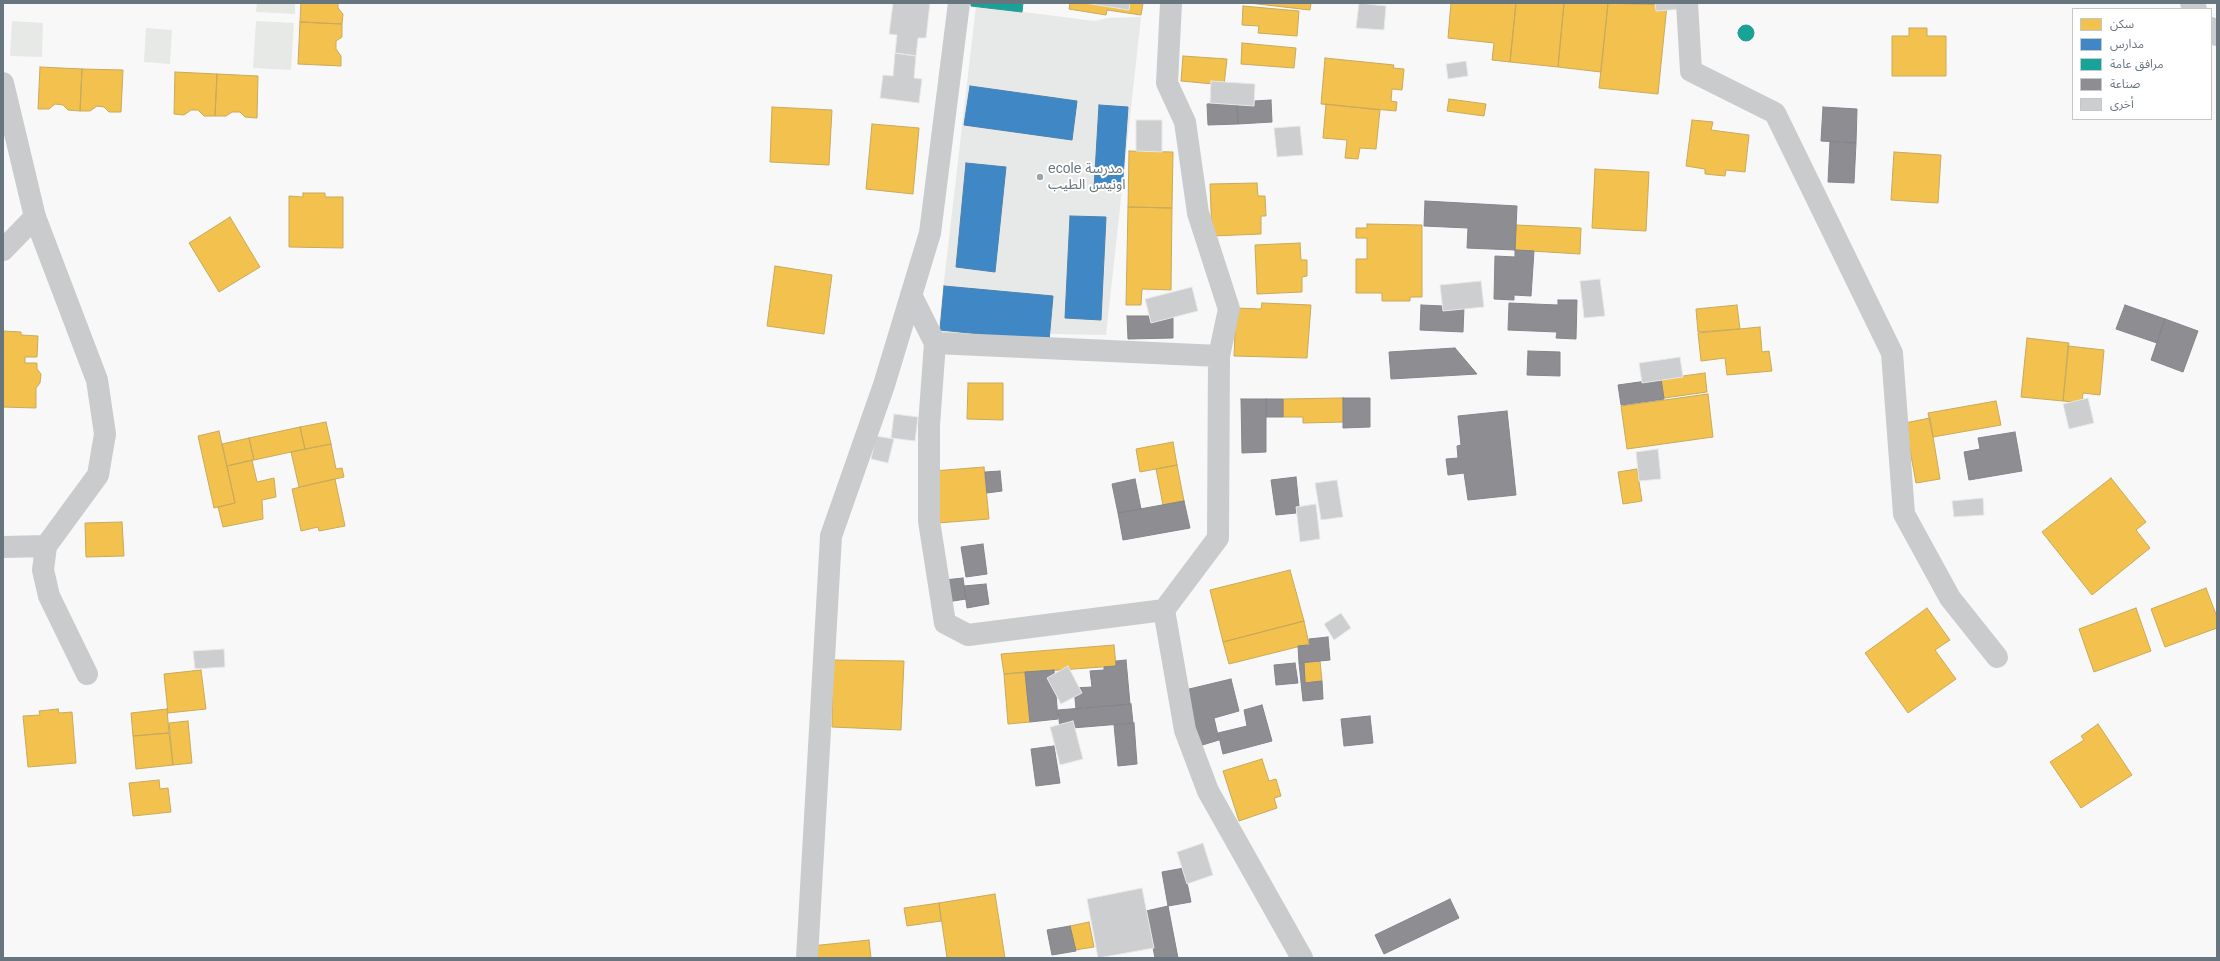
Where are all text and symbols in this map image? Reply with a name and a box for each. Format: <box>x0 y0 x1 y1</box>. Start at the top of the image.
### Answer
legend <box>2072 8 2212 120</box>
text: سكن <box>2110 17 2134 31</box>
text: مدارس <box>2110 37 2144 51</box>
text: مرافق عامة <box>2110 57 2164 71</box>
text: صناعة <box>2110 77 2140 91</box>
text: أخرى <box>2110 97 2134 111</box>
place label: ecole مدرسة اونيس الطيب <box>1048 161 1126 194</box>
marker: ecole مدرسة اونيس الطيب <box>1035 172 1045 182</box>

